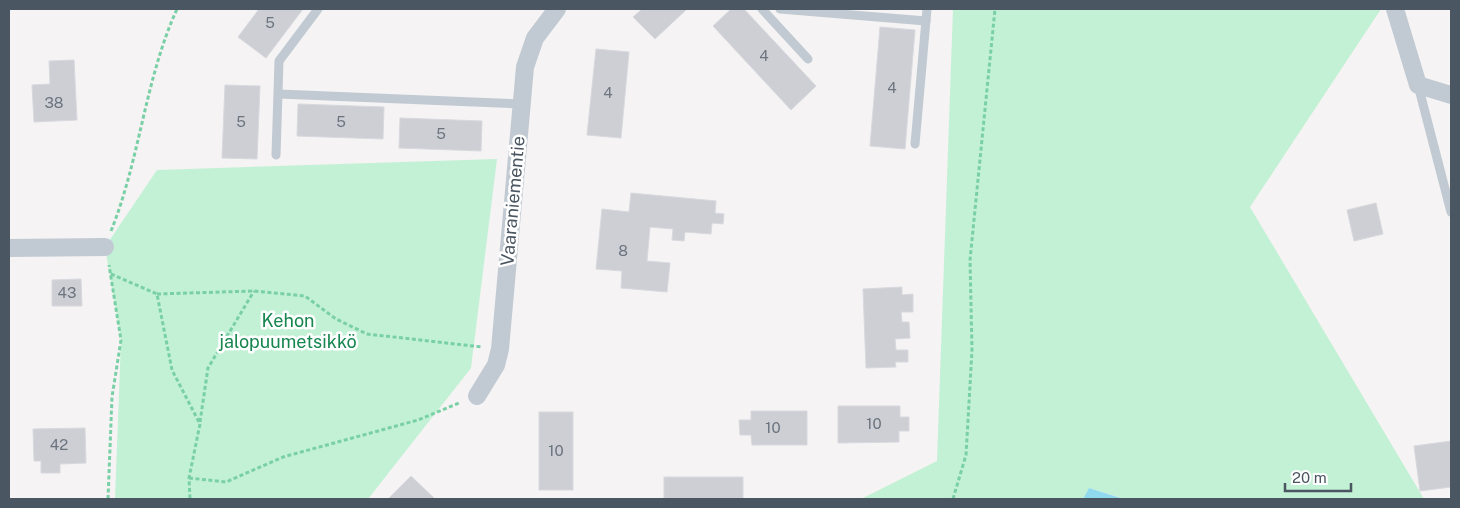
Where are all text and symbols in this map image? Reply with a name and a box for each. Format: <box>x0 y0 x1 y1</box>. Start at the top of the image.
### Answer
house number: 5 <box>265 14 275 31</box>
house number: 4 <box>759 47 769 64</box>
house number: 4 <box>887 79 897 96</box>
house number: 4 <box>603 84 613 101</box>
house number: 38 <box>44 94 64 111</box>
house number: 5 <box>236 113 246 130</box>
house number: 5 <box>336 113 346 130</box>
house number: 5 <box>436 125 446 142</box>
street label: Vaaraniementie <box>496 135 529 267</box>
house number: 8 <box>618 242 628 259</box>
house number: 43 <box>58 284 76 301</box>
park label: Kehon jalopuumetsikkö <box>218 310 357 352</box>
house number: 10 <box>866 415 882 432</box>
house number: 10 <box>765 419 781 436</box>
house number: 42 <box>50 436 68 453</box>
house number: 10 <box>548 442 564 459</box>
scale bar <box>1285 460 1351 492</box>
text: 20 m <box>1292 469 1327 486</box>

